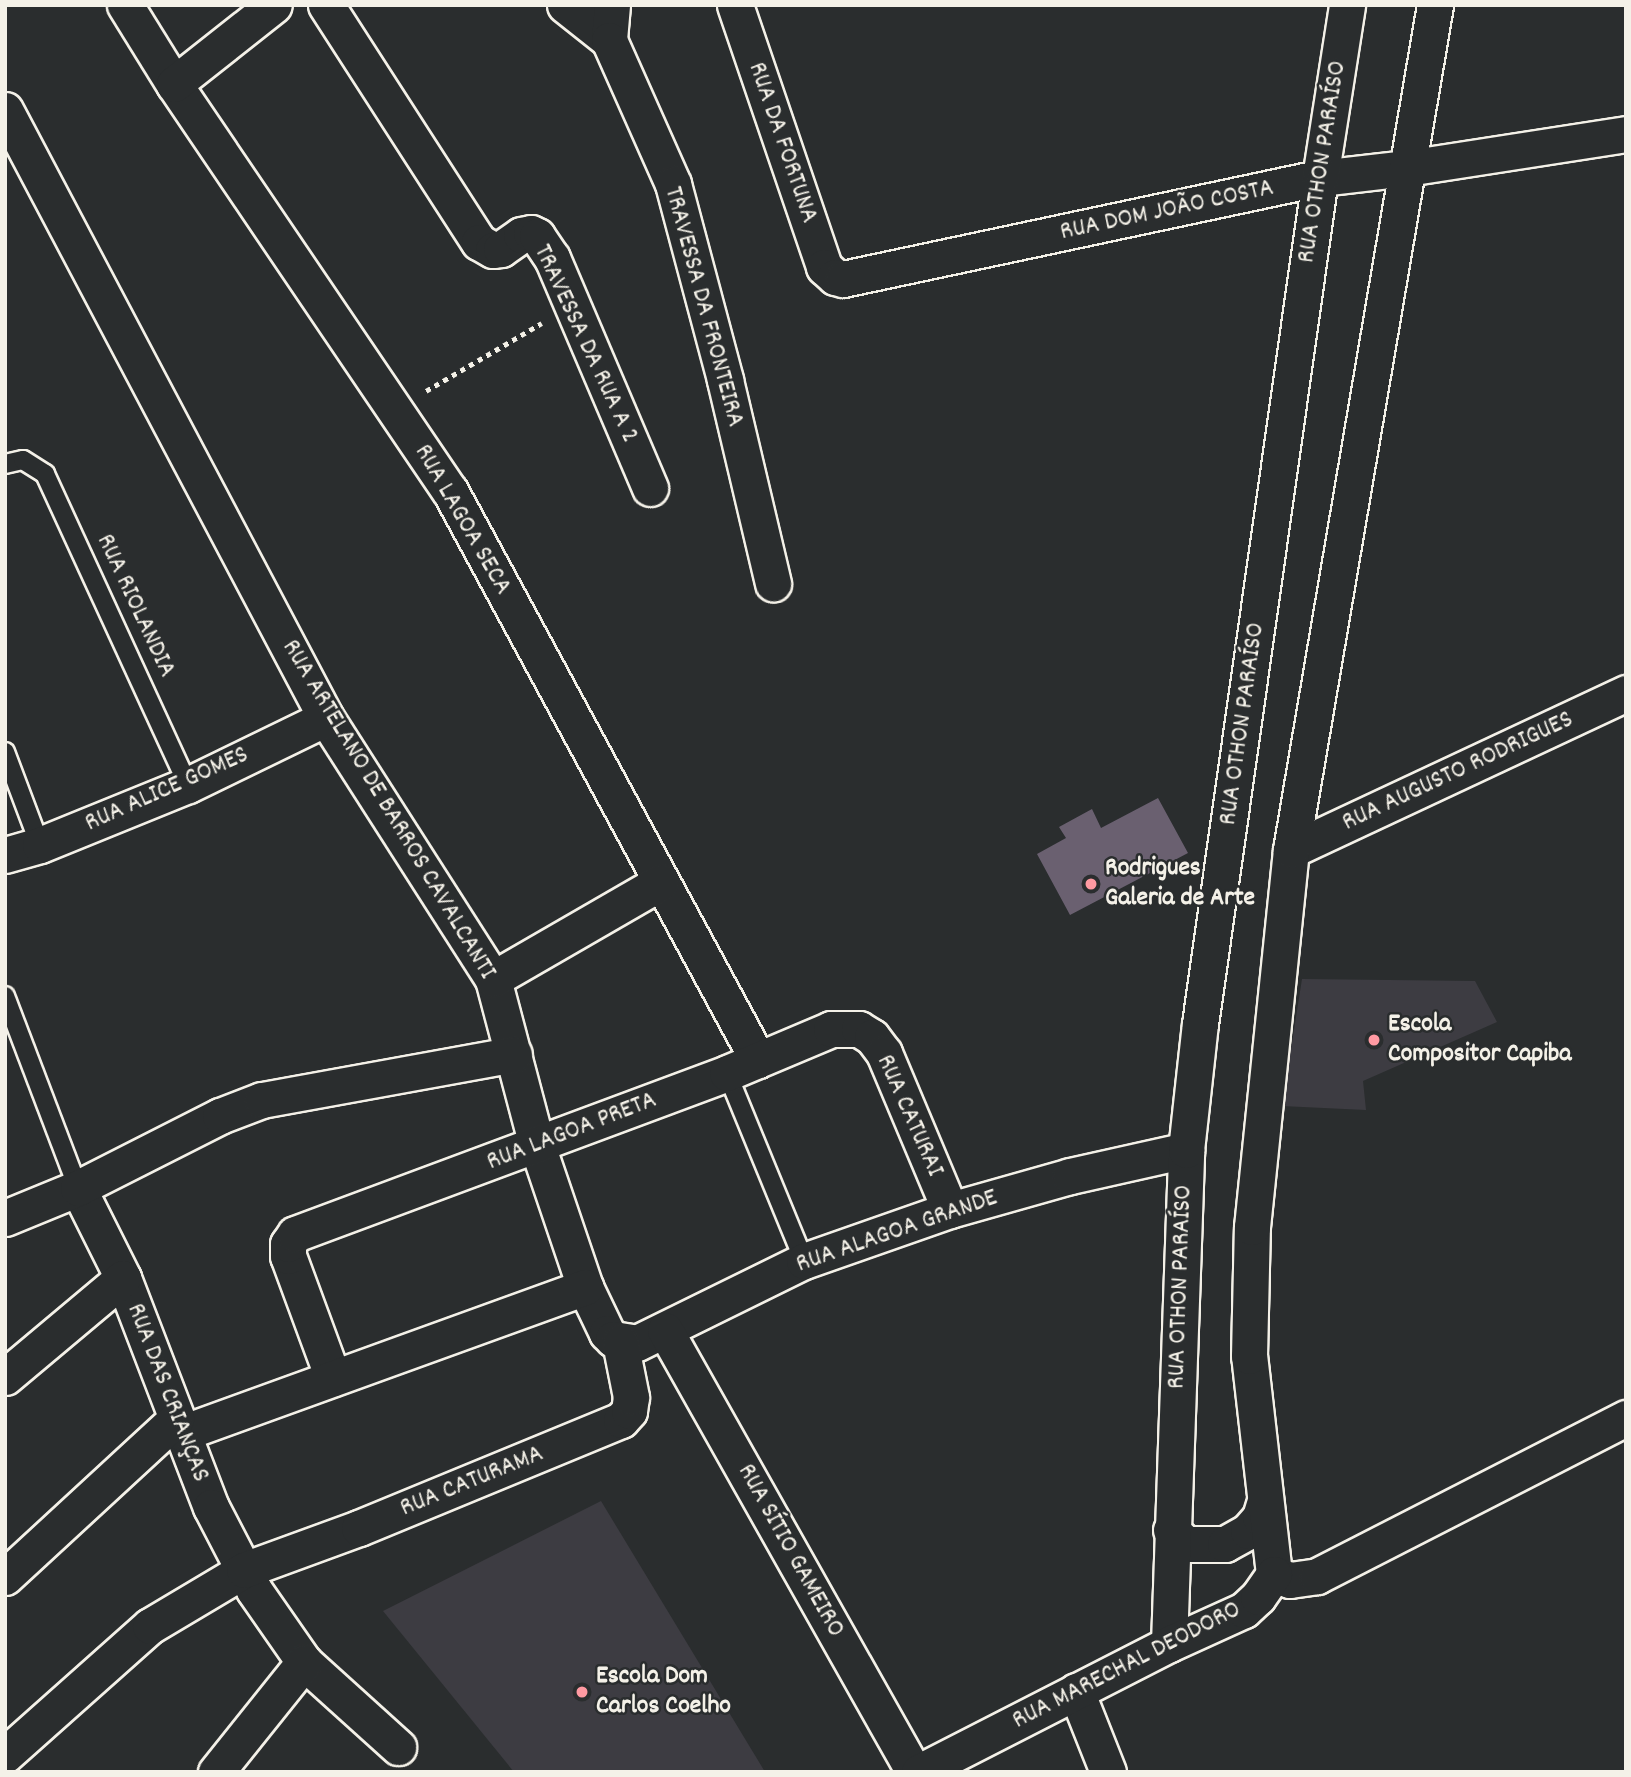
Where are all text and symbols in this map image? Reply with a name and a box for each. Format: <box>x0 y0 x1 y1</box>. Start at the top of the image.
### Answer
street label: RUA DA FORTUNA <box>740 58 824 228</box>
street label: RUA OTHON PARAÍSO <box>1292 59 1354 265</box>
street label: RUA DOM JOÃO COSTA <box>1057 173 1277 249</box>
street label: TRAVESSA DA FRONTEIRA <box>656 183 750 431</box>
street label: TRAVESSA DA RUA A 2 <box>525 240 645 448</box>
street label: RUA LAGOA SECA <box>406 439 518 601</box>
street label: RUA RIOLANDIA <box>88 529 182 683</box>
street label: RUA OTHON PARAÍSO <box>1213 621 1273 827</box>
street label: RUA ARTELANO DE BARROS CAVALCANTI <box>274 634 502 986</box>
street label: RUA AUGUSTO RODRIGUES <box>1338 705 1578 839</box>
street label: RUA ALICE GOMES <box>81 740 253 840</box>
place label: Rodrigues Galeria de Arte <box>1105 853 1255 914</box>
marker: Rodrigues Galeria de Arte <box>1083 876 1099 892</box>
place label: Escola Compositor Capiba <box>1388 1009 1572 1070</box>
marker: Escola Compositor Capiba <box>1366 1032 1382 1048</box>
street label: RUA CATURAI <box>868 1050 950 1182</box>
street label: RUA LAGOA PRETA <box>483 1085 661 1179</box>
street label: RUA ALAGOA GRANDE <box>792 1183 1002 1281</box>
street label: RUA OTHON PARAÍSO <box>1162 1184 1200 1390</box>
street label: RUA DAS CRIANÇAS <box>119 1299 215 1487</box>
street label: RUA CATURAMA <box>396 1439 548 1525</box>
street label: RUA SÍTIO GAMEIRO <box>729 1459 851 1643</box>
street label: RUA MARECHAL DEODORO <box>1008 1595 1246 1737</box>
place label: Escola Dom Carlos Coelho <box>596 1661 731 1722</box>
marker: Escola Dom Carlos Coelho <box>574 1684 590 1700</box>

